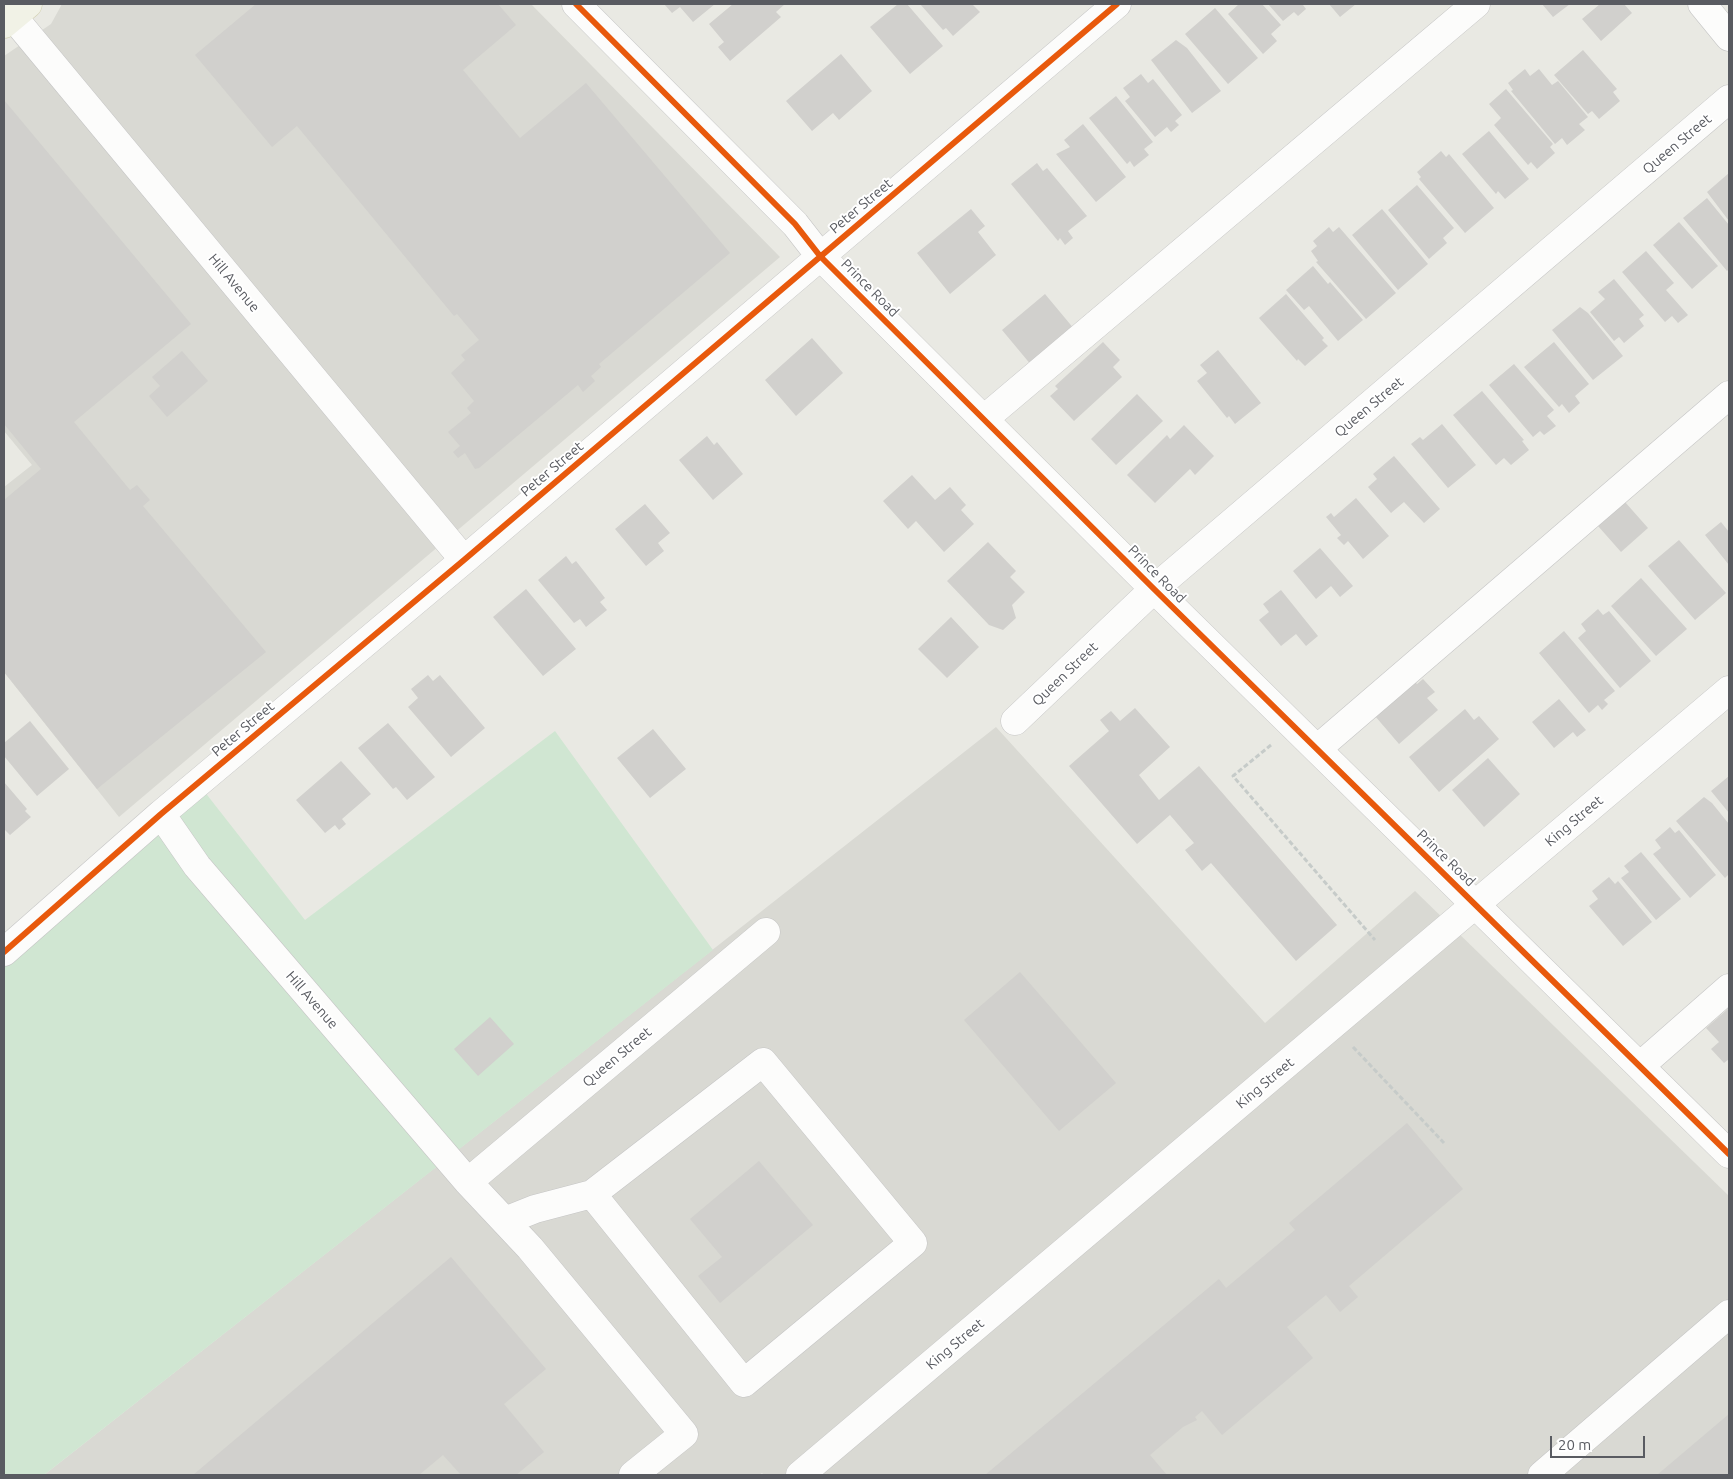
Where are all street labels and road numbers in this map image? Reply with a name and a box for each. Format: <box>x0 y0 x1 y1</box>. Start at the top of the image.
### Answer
street label: Queen Street <box>1639 110 1715 178</box>
street label: Peter Street <box>826 175 896 237</box>
street label: Hill Avenue <box>205 250 263 316</box>
street label: Prince Road <box>838 256 902 320</box>
street label: Queen Street <box>1331 373 1407 441</box>
street label: Peter Street <box>517 438 587 500</box>
street label: Prince Road <box>1125 542 1189 606</box>
street label: Queen Street <box>1029 639 1101 709</box>
street label: Peter Street <box>208 698 278 760</box>
street label: King Street <box>1542 792 1606 850</box>
street label: Prince Road <box>1413 826 1479 890</box>
street label: Hill Avenue <box>282 968 342 1032</box>
street label: Queen Street <box>579 1023 655 1091</box>
street label: King Street <box>1233 1054 1297 1112</box>
street label: King Street <box>923 1315 987 1373</box>

